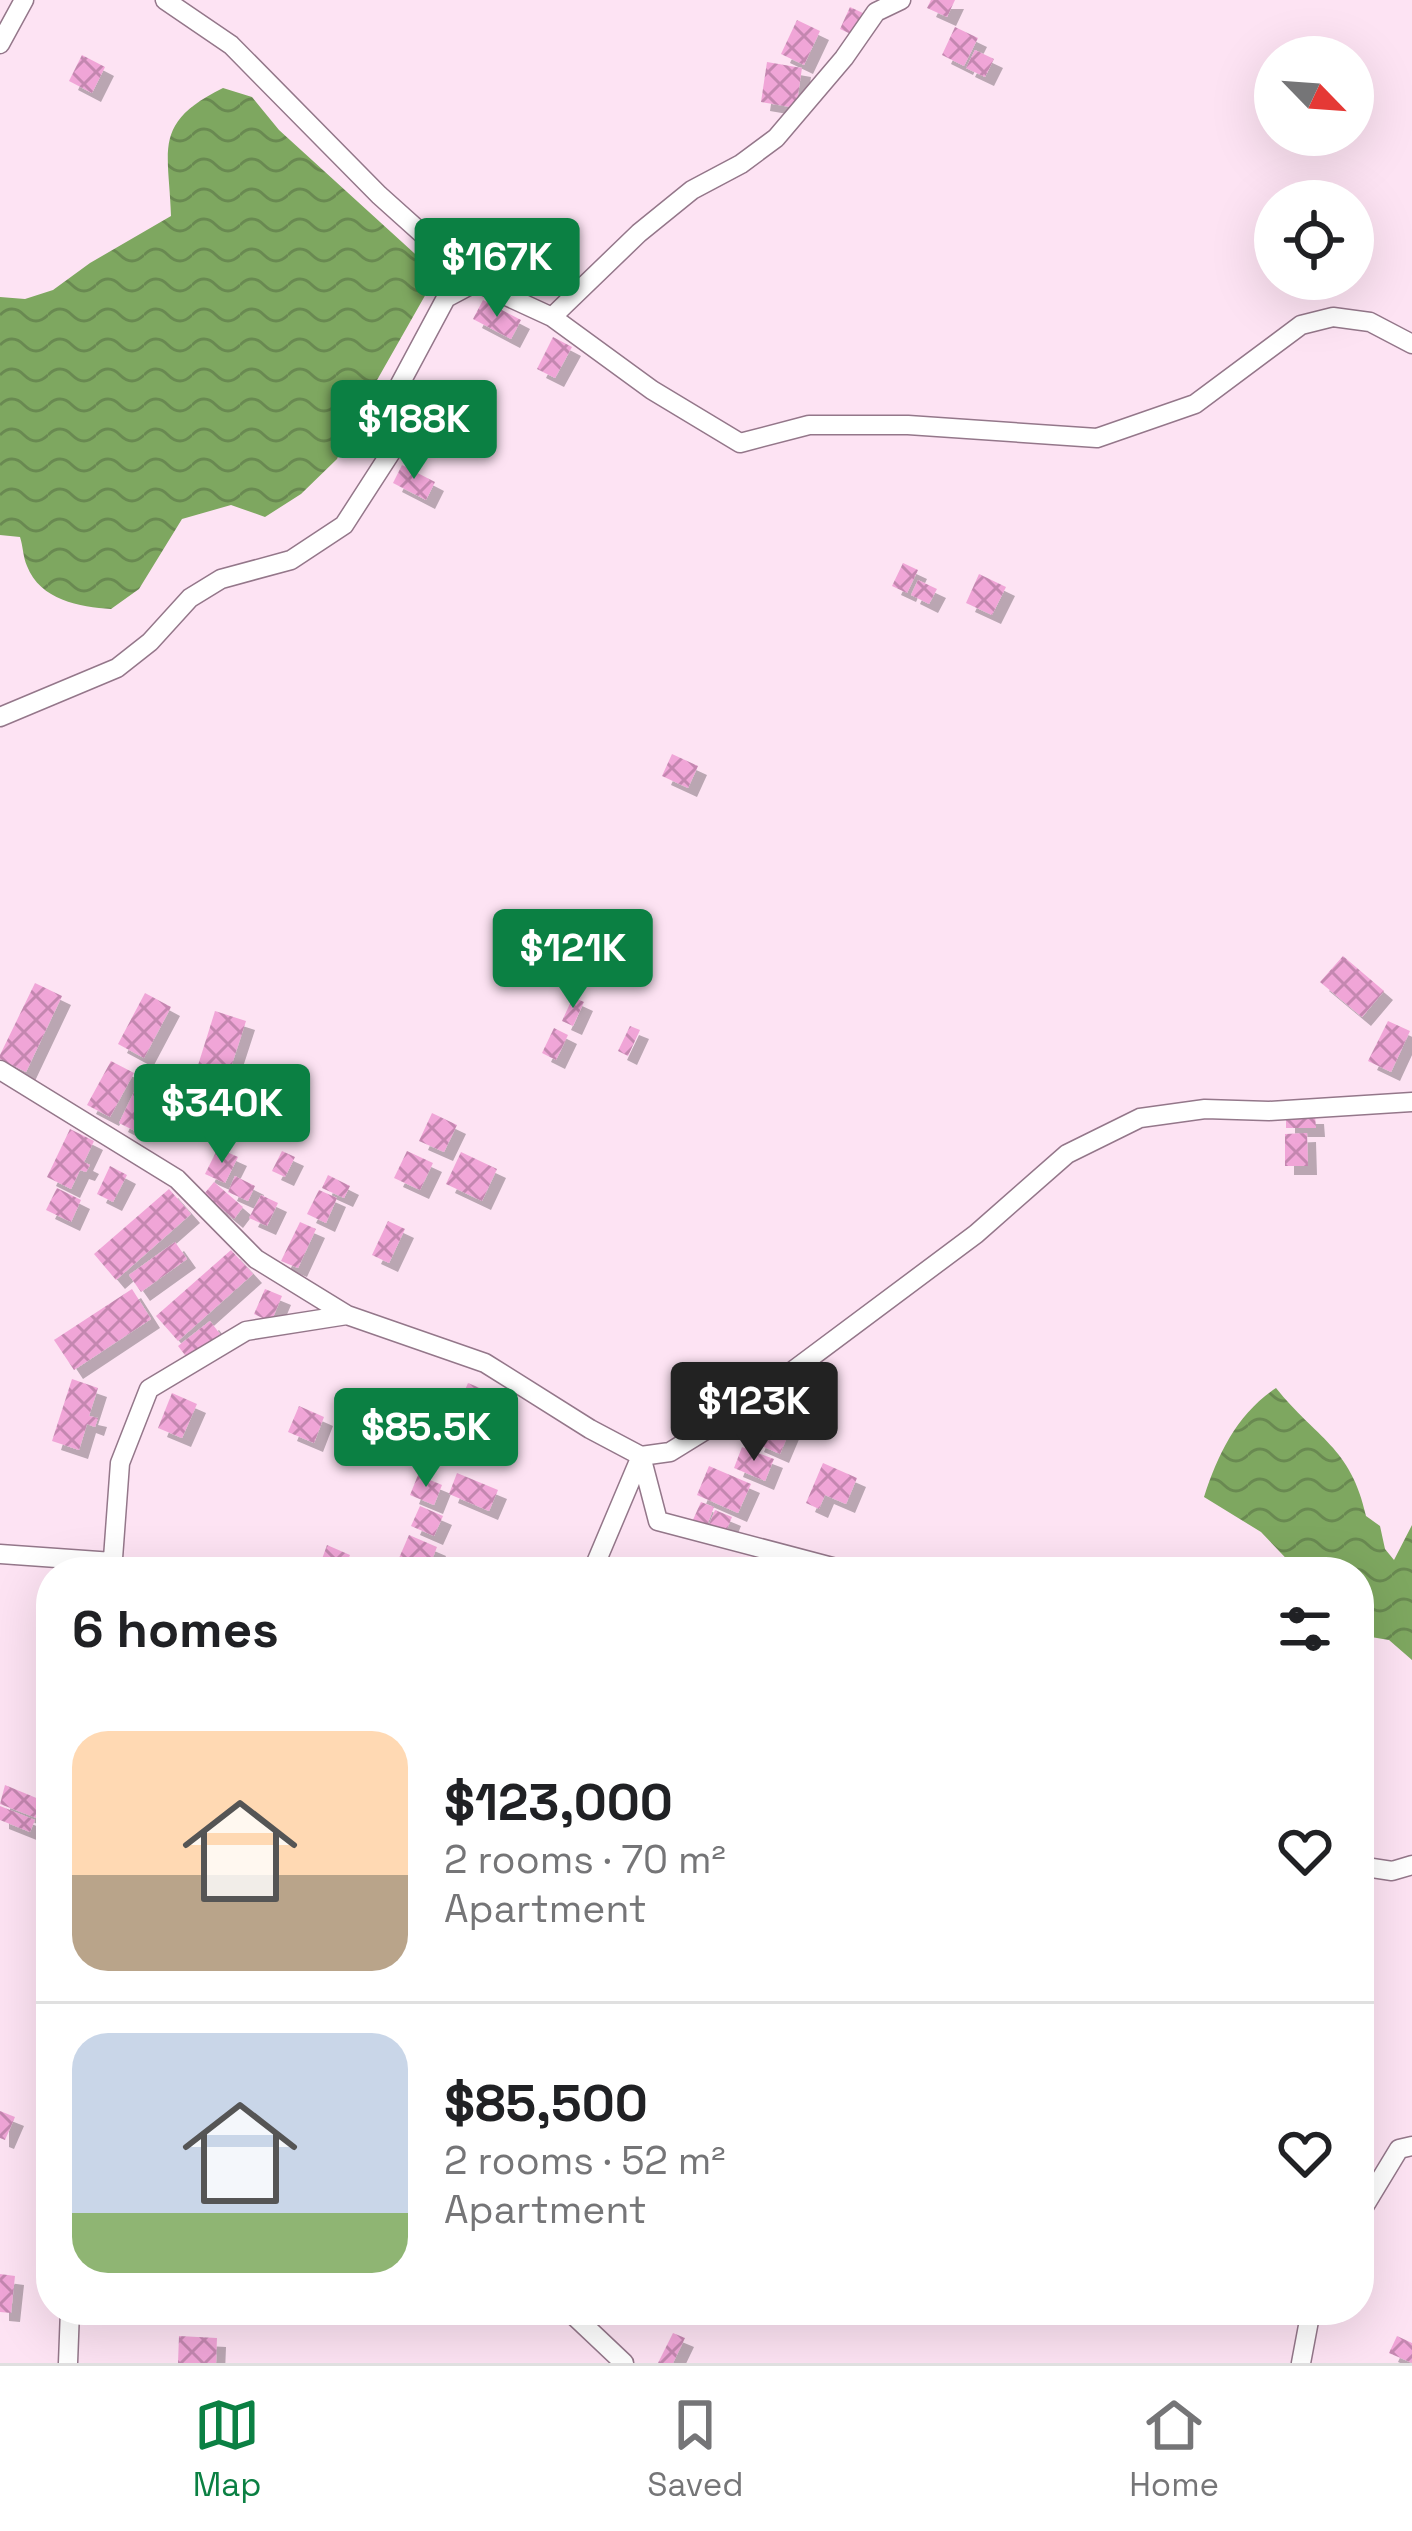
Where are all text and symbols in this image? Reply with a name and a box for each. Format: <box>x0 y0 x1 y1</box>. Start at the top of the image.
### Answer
north arrow <box>1254 36 1374 156</box>
map controls <box>1254 36 1374 300</box>
button: locate <box>1254 180 1374 300</box>
pin: $167K <box>413 218 581 320</box>
text: $167K <box>442 232 552 281</box>
pin: $188K <box>330 380 498 482</box>
text: $188K <box>358 394 470 443</box>
pin: $121K <box>489 909 657 1011</box>
text: $121K <box>520 923 626 972</box>
pin: $340K <box>138 1064 306 1166</box>
text: $340K <box>161 1078 283 1127</box>
pin: $123K <box>670 1362 838 1464</box>
text: $123K <box>698 1376 810 1425</box>
pin: $85.5K <box>328 1388 524 1490</box>
text: $85.5K <box>361 1402 491 1451</box>
icon: filters <box>1272 1596 1338 1662</box>
text: 6 homes <box>72 1597 279 1662</box>
text: $123,000 <box>444 1770 673 1835</box>
icon: home <box>168 1779 312 1923</box>
icon: heart <box>1272 1818 1338 1884</box>
text: 2 rooms · 70 m² <box>444 1835 726 1884</box>
text: Apartment <box>444 1884 647 1933</box>
text: $85,500 <box>444 2071 648 2136</box>
icon: home <box>168 2081 312 2225</box>
icon: heart <box>1272 2120 1338 2186</box>
text: 2 rooms · 52 m² <box>444 2136 726 2185</box>
text: Apartment <box>444 2185 647 2234</box>
tab: Map <box>193 2392 262 2506</box>
tab: Saved <box>647 2392 744 2506</box>
tab: Home <box>1129 2392 1219 2506</box>

